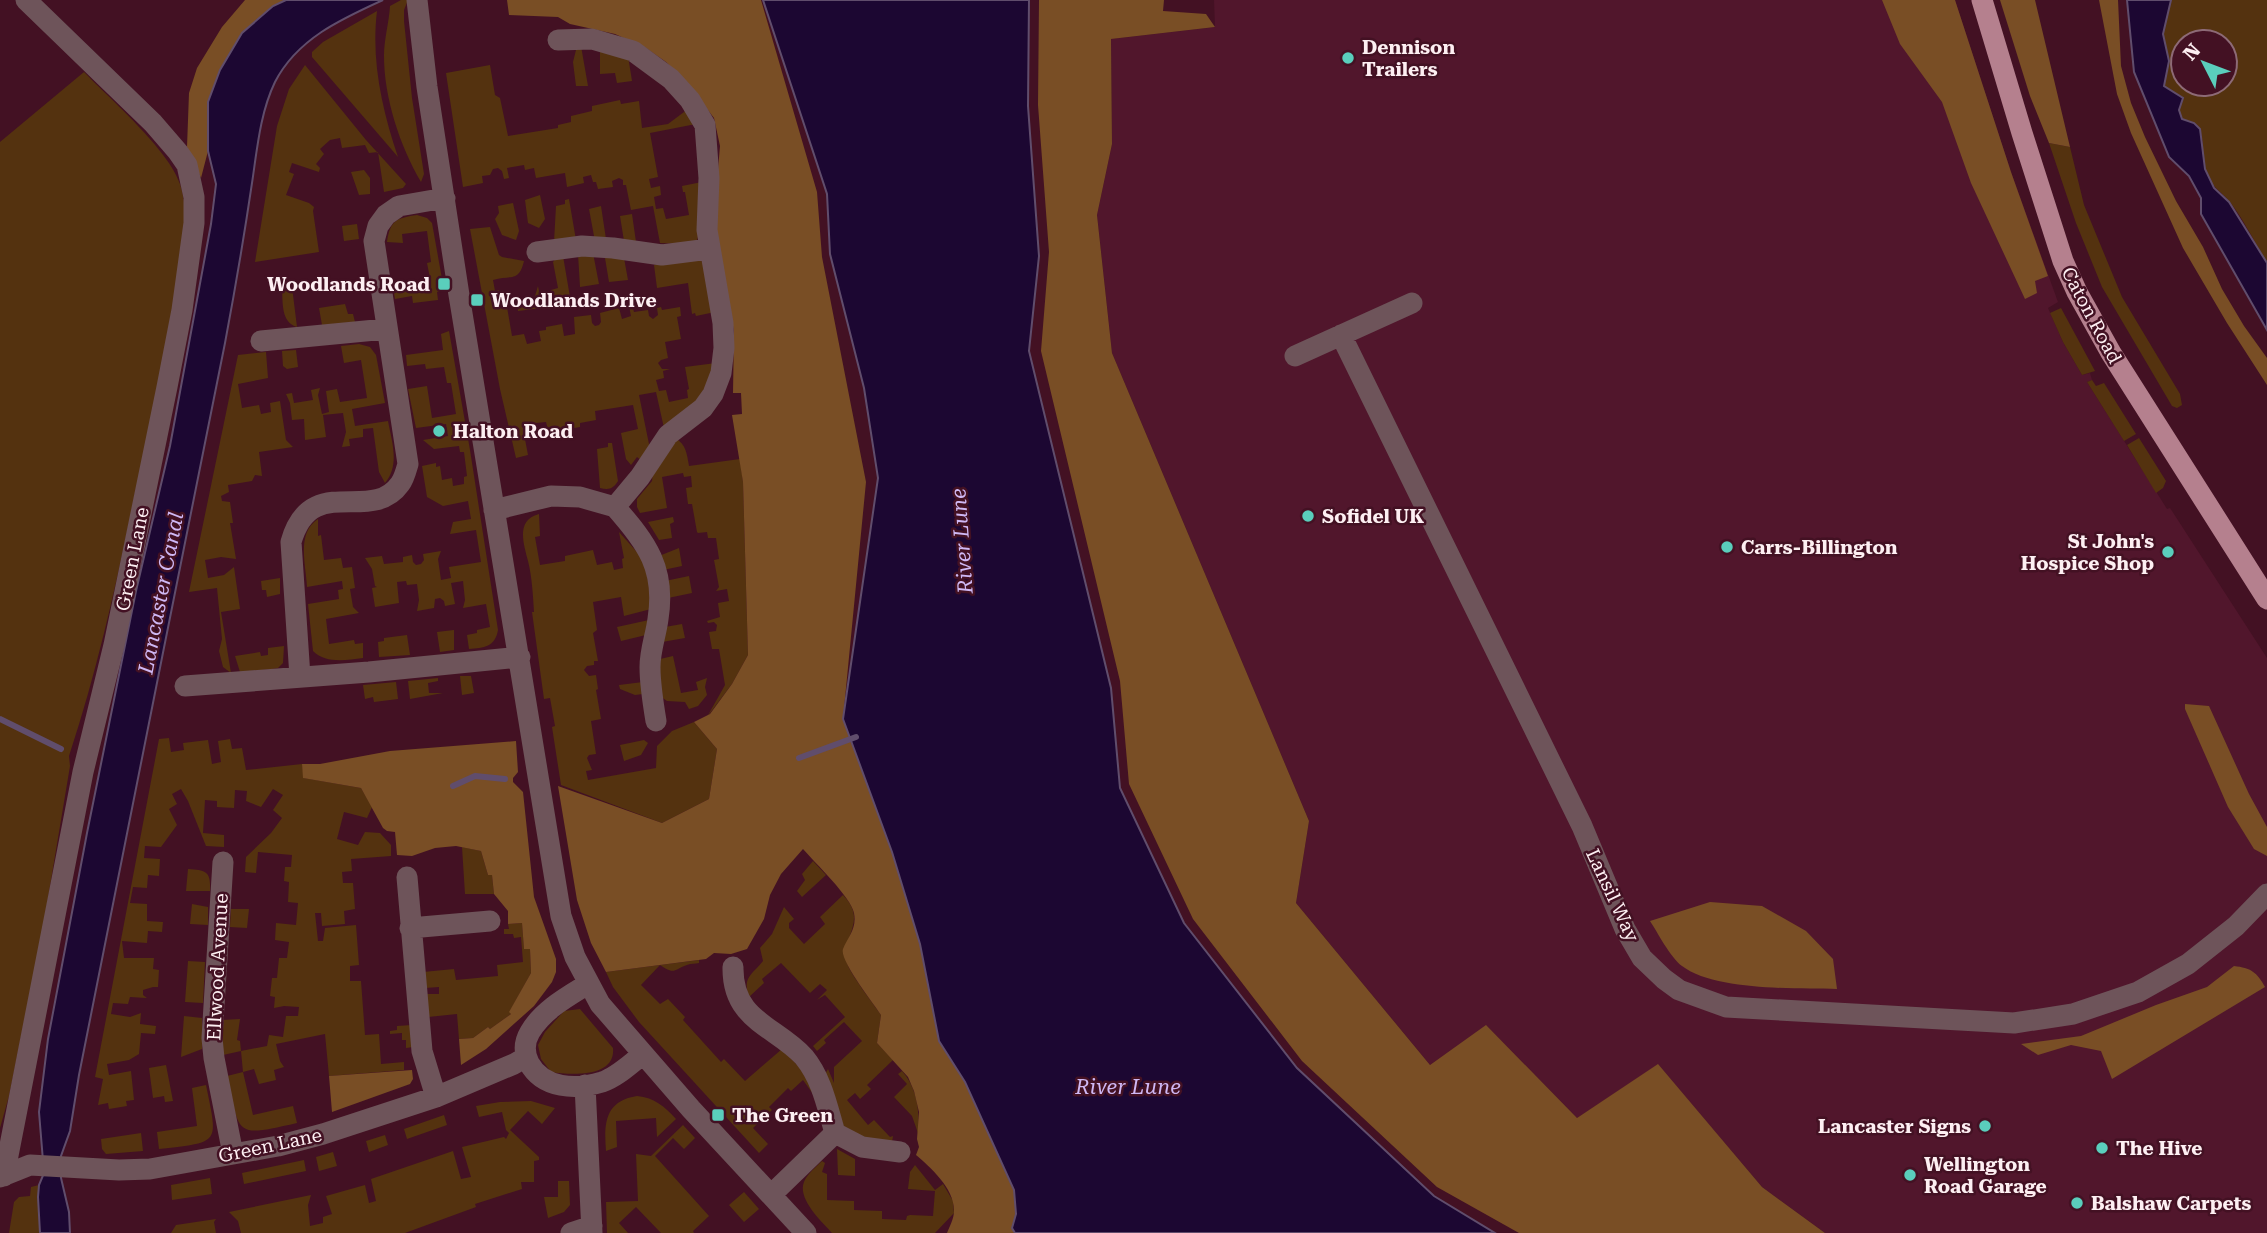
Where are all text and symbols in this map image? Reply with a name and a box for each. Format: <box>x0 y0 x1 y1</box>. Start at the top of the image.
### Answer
north arrow <box>2169 28 2239 98</box>
place label: Dennison Trailers <box>1362 36 1455 81</box>
text: N <box>2178 39 2205 65</box>
marker: Dennison Trailers <box>1340 50 1356 66</box>
street label: Caton Road <box>2057 263 2127 367</box>
place label: Woodlands Road <box>267 273 430 296</box>
marker: Woodlands Road <box>436 276 452 292</box>
place label: Woodlands Drive <box>491 289 657 312</box>
marker: Woodlands Drive <box>469 292 485 308</box>
place label: Halton Road <box>453 420 573 443</box>
marker: Halton Road <box>431 423 447 439</box>
water label: River Lune <box>946 487 978 596</box>
street label: Green Lane <box>111 505 154 613</box>
place label: Sofidel UK <box>1322 505 1424 528</box>
marker: Sofidel UK <box>1300 508 1316 524</box>
water label: Lancaster Canal <box>133 510 188 677</box>
place label: St John's Hospice Shop <box>2021 530 2154 575</box>
place label: Carrs-Billington <box>1741 536 1898 559</box>
marker: Carrs-Billington <box>1719 539 1735 555</box>
marker: St John's Hospice Shop <box>2160 544 2176 560</box>
street label: Lansil Way <box>1581 845 1644 946</box>
street label: Ellwood Avenue <box>202 893 233 1041</box>
water label: River Lune <box>1074 1075 1181 1099</box>
place label: The Green <box>732 1104 833 1127</box>
marker: The Green <box>710 1107 726 1123</box>
place label: Lancaster Signs <box>1818 1115 1971 1138</box>
marker: Lancaster Signs <box>1977 1118 1993 1134</box>
street label: Green Lane <box>216 1123 324 1168</box>
place label: The Hive <box>2116 1137 2202 1160</box>
marker: The Hive <box>2094 1140 2110 1156</box>
place label: Wellington Road Garage <box>1924 1153 2047 1198</box>
marker: Wellington Road Garage <box>1902 1167 1918 1183</box>
place label: Balshaw Carpets <box>2091 1192 2252 1215</box>
marker: Balshaw Carpets <box>2069 1195 2085 1211</box>

